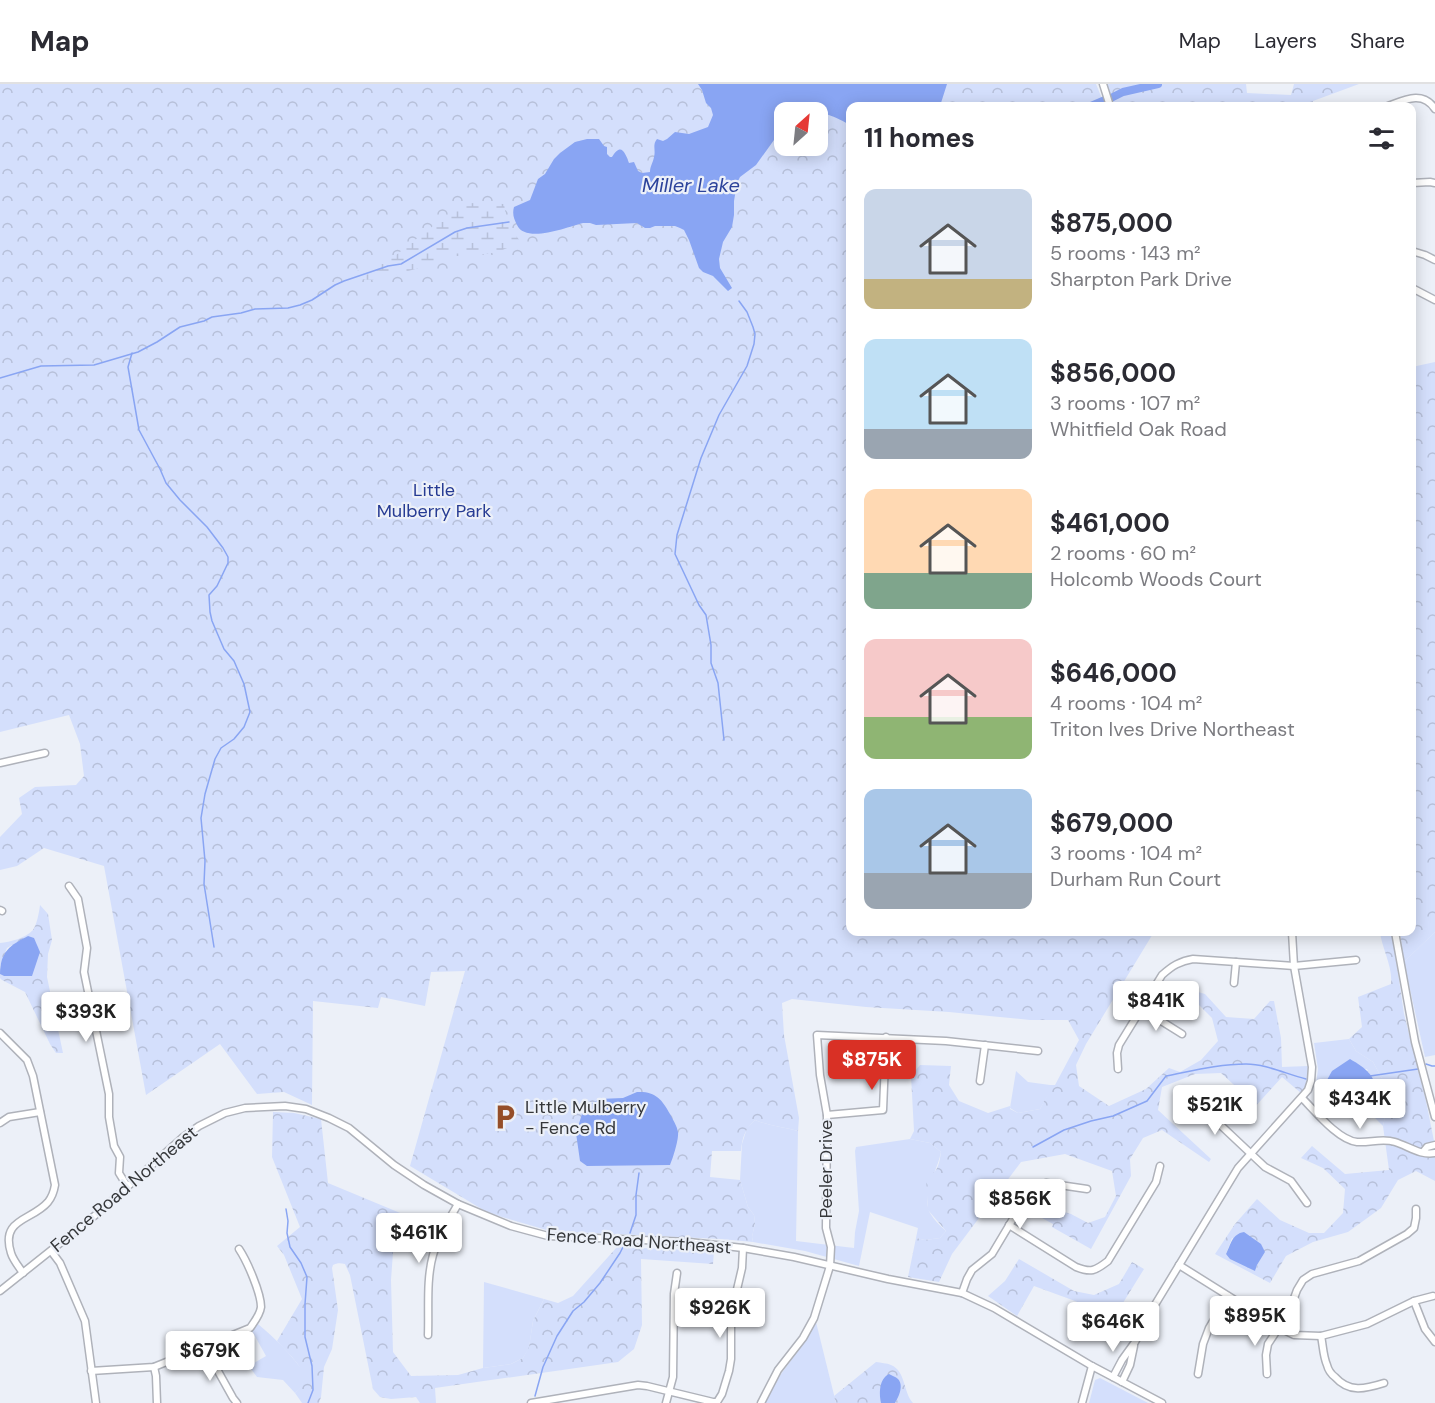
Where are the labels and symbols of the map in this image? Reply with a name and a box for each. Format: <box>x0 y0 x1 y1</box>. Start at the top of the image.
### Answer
north arrow <box>774 102 828 156</box>
water label: Miller Lake <box>642 172 740 198</box>
park label: Little Mulberry Park <box>377 478 491 523</box>
pin: $841K <box>1114 981 1198 1032</box>
pin: $393K <box>44 992 128 1043</box>
pin: $875K <box>830 1040 914 1091</box>
pin: $434K <box>1318 1079 1402 1130</box>
pin: $521K <box>1173 1085 1257 1136</box>
place label: Little Mulberry - Fence Rd <box>525 1095 646 1140</box>
parking icon: Little Mulberry - Fence Rd <box>490 1102 520 1132</box>
street label: Fence Road Northeast <box>46 1120 202 1258</box>
street label: Peeler Drive <box>814 1120 838 1218</box>
pin: $856K <box>978 1179 1062 1230</box>
pin: $461K <box>377 1213 461 1264</box>
street label: Fence Road Northeast <box>546 1223 732 1259</box>
pin: $926K <box>678 1288 762 1339</box>
pin: $895K <box>1213 1296 1297 1347</box>
pin: $646K <box>1071 1302 1155 1353</box>
pin: $679K <box>168 1331 252 1382</box>

